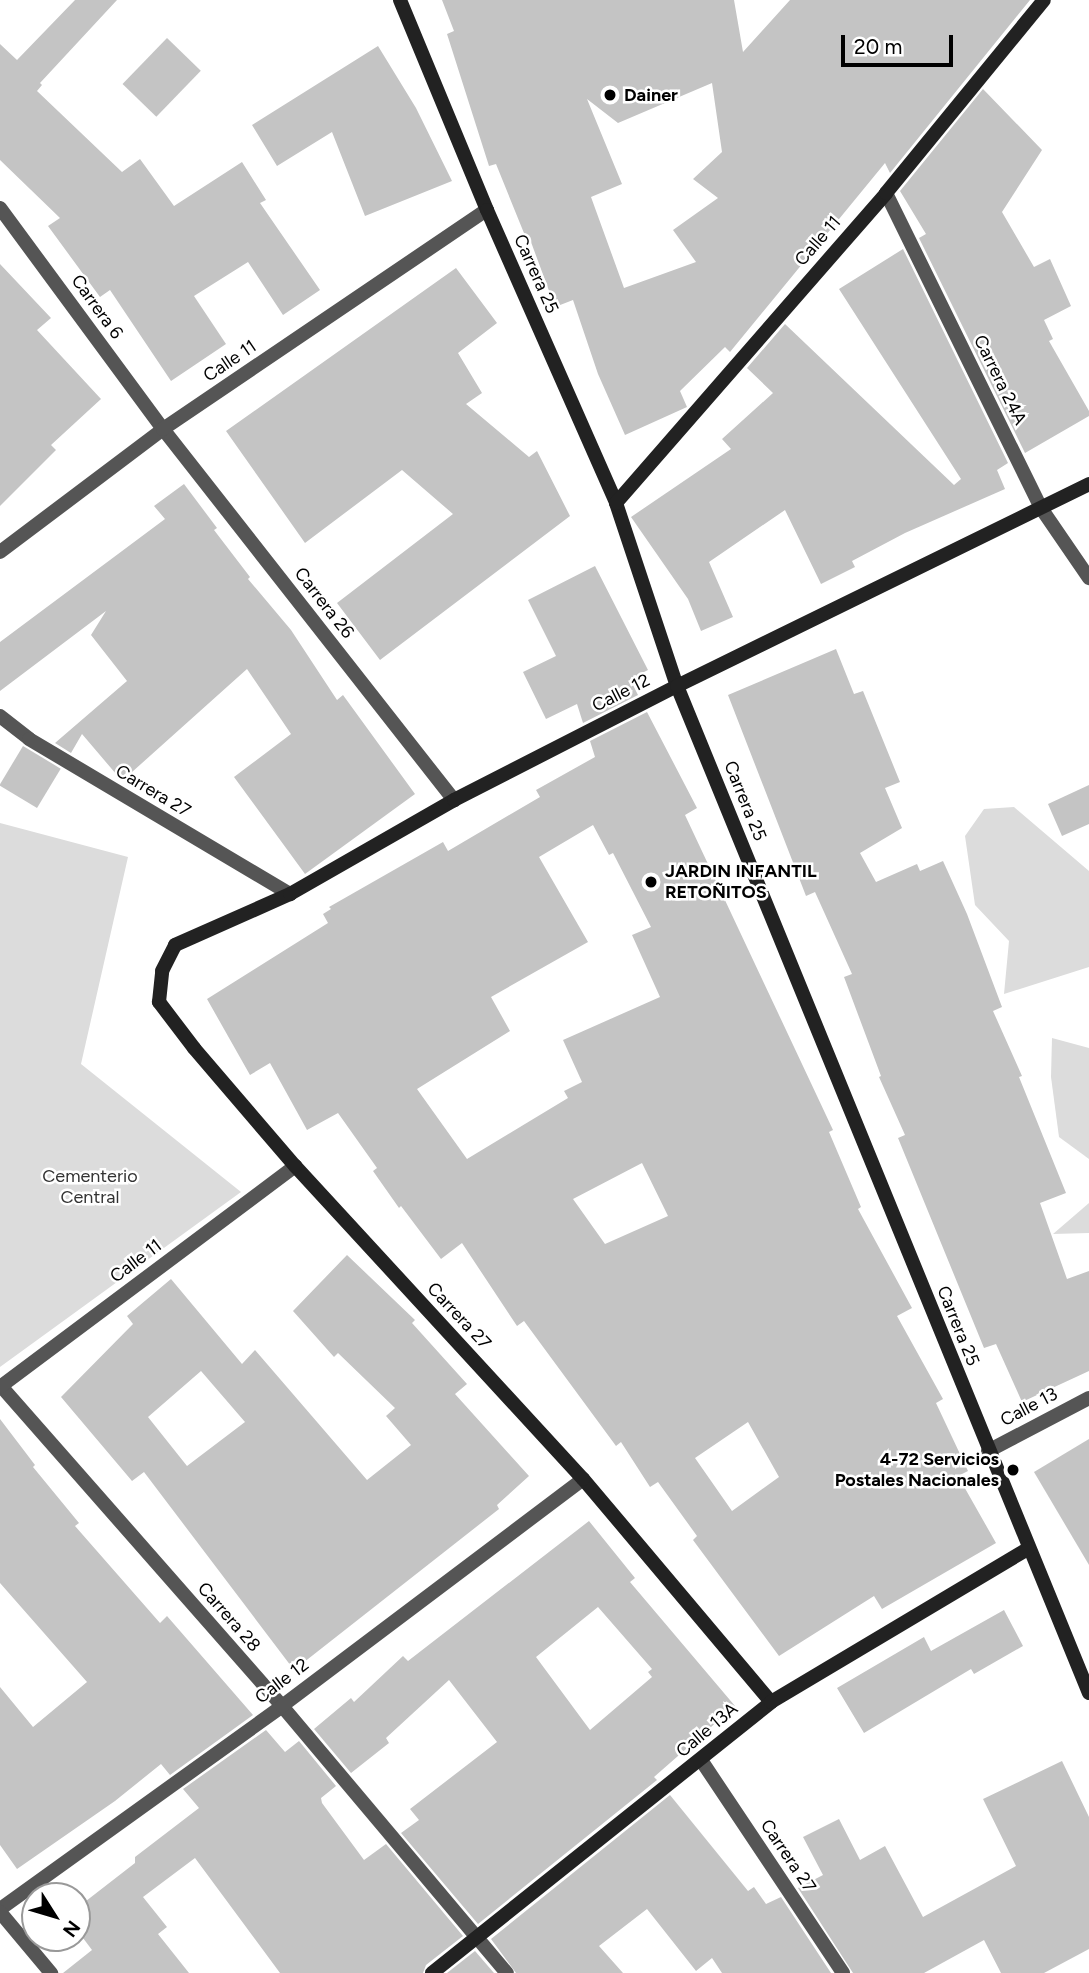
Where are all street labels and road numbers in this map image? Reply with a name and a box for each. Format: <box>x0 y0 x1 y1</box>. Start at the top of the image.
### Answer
street label: Calle 11 <box>790 212 846 270</box>
street label: Carrera 25 <box>509 231 563 317</box>
street label: Carrera 6 <box>66 271 128 343</box>
street label: Carrera 24A <box>969 332 1031 428</box>
street label: Calle 11 <box>199 335 261 387</box>
street label: Carrera 26 <box>290 563 358 643</box>
street label: Calle 12 <box>589 669 653 717</box>
street label: Carrera 25 <box>719 758 771 844</box>
street label: Carrera 27 <box>112 760 194 822</box>
street label: Calle 11 <box>106 1235 166 1287</box>
street label: Carrera 27 <box>423 1278 495 1354</box>
street label: Carrera 25 <box>932 1283 984 1369</box>
street label: Calle 13 <box>997 1383 1061 1431</box>
street label: Carrera 28 <box>193 1578 265 1656</box>
street label: Calle 12 <box>251 1654 313 1708</box>
street label: Calle 13A <box>672 1698 742 1762</box>
street label: Carrera 27 <box>756 1815 820 1897</box>

